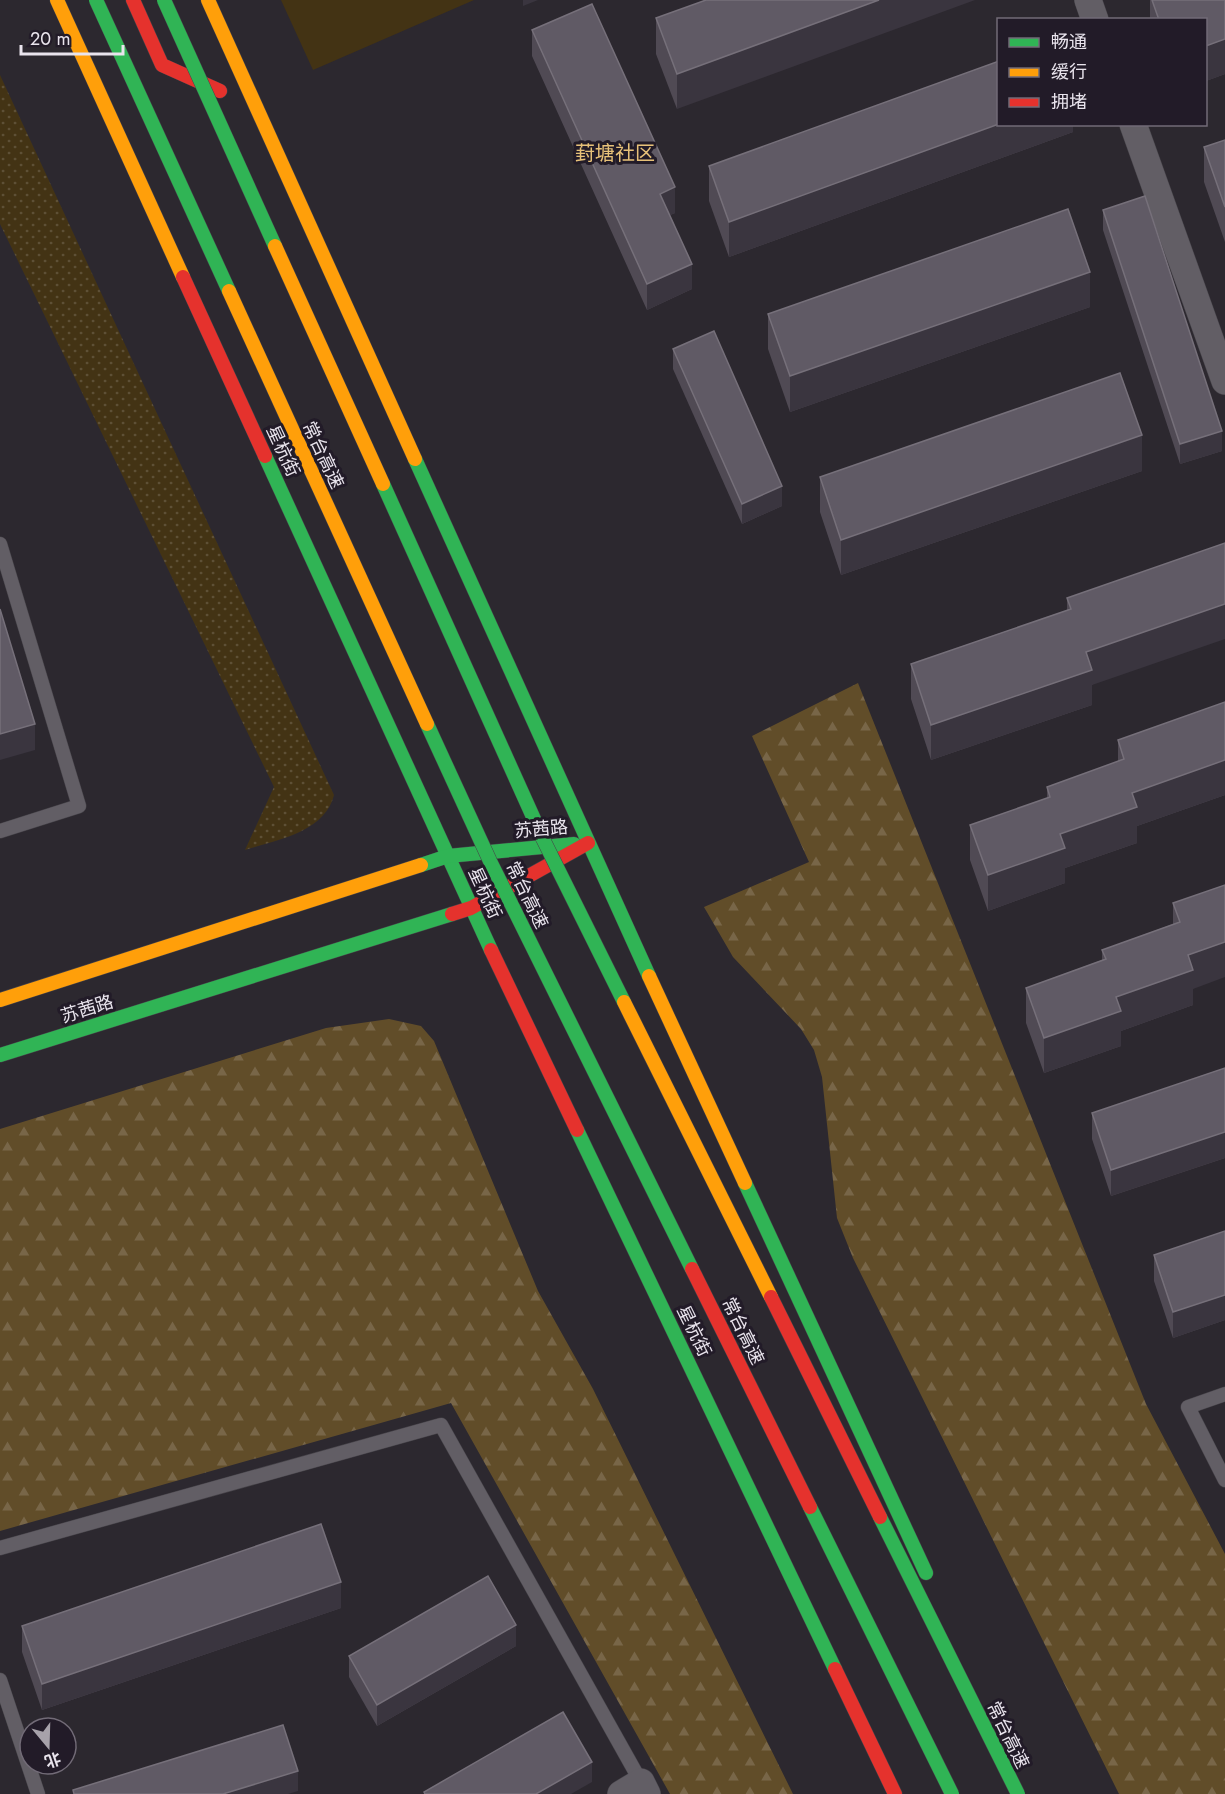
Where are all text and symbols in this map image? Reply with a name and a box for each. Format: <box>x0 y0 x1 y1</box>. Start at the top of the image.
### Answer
scale bar <box>21 18 123 56</box>
legend <box>997 18 1207 126</box>
text: 20 m <box>30 26 70 52</box>
text: 畅通 <box>1051 29 1087 55</box>
text: 缓行 <box>1051 59 1087 85</box>
text: 拥堵 <box>1051 89 1087 115</box>
district label: 葑塘社区 <box>575 139 655 168</box>
street label: 常台高速 <box>296 417 350 493</box>
street label: 星杭街 <box>260 421 306 481</box>
street label: 苏茜路 <box>513 814 569 844</box>
street label: 常台高速 <box>500 857 554 933</box>
street label: 星杭街 <box>462 863 508 923</box>
street label: 苏茜路 <box>57 989 117 1029</box>
street label: 常台高速 <box>716 1293 770 1369</box>
street label: 星杭街 <box>670 1301 718 1361</box>
street label: 常台高速 <box>981 1697 1035 1773</box>
north arrow <box>18 1716 78 1776</box>
text: 北 <box>41 1746 64 1773</box>

